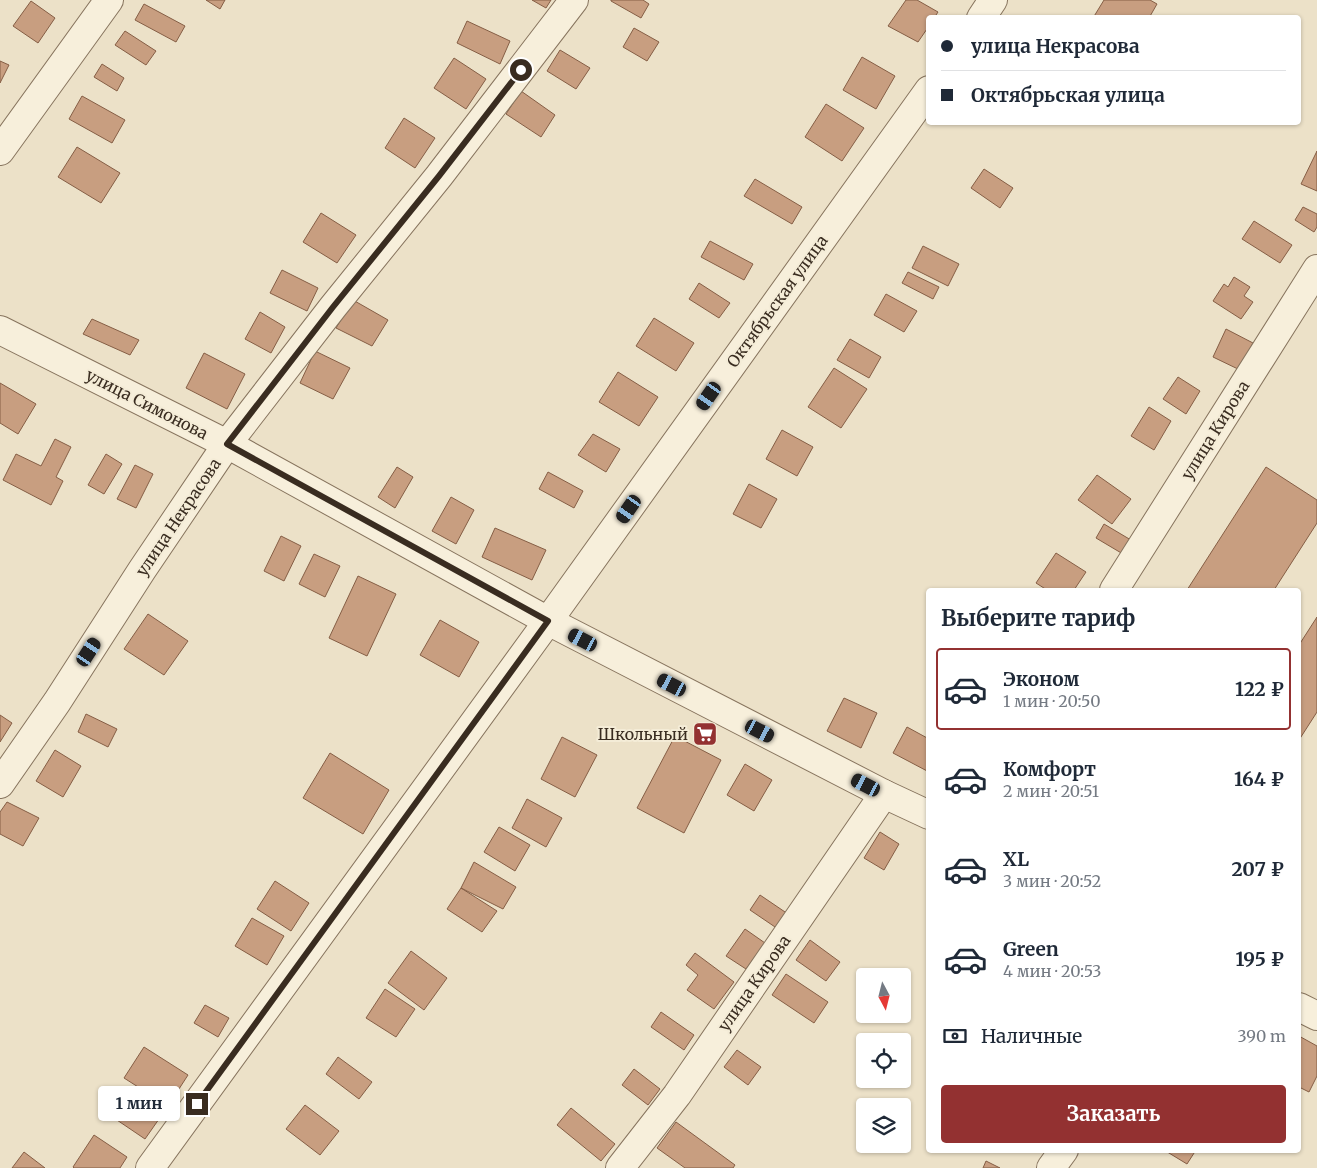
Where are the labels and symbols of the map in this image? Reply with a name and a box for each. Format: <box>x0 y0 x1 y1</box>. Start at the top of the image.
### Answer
route start <box>510 59 532 81</box>
street label: Октябрьская улица <box>722 231 832 371</box>
street label: улица Симонова <box>83 365 212 444</box>
street label: улица Кирова <box>1177 376 1254 483</box>
car <box>694 379 723 413</box>
street label: улица Некрасова <box>131 454 225 580</box>
car <box>614 492 643 526</box>
car <box>566 627 599 653</box>
car <box>74 635 103 669</box>
car <box>655 672 688 698</box>
car <box>743 718 776 744</box>
supermarket icon: Школьный <box>692 721 718 747</box>
place label: Школьный <box>598 724 688 744</box>
car <box>849 772 882 798</box>
street label: улица Кирова <box>713 931 795 1035</box>
north arrow <box>856 968 911 1022</box>
callout: 1 мин <box>97 1086 180 1122</box>
route end <box>186 1093 208 1115</box>

